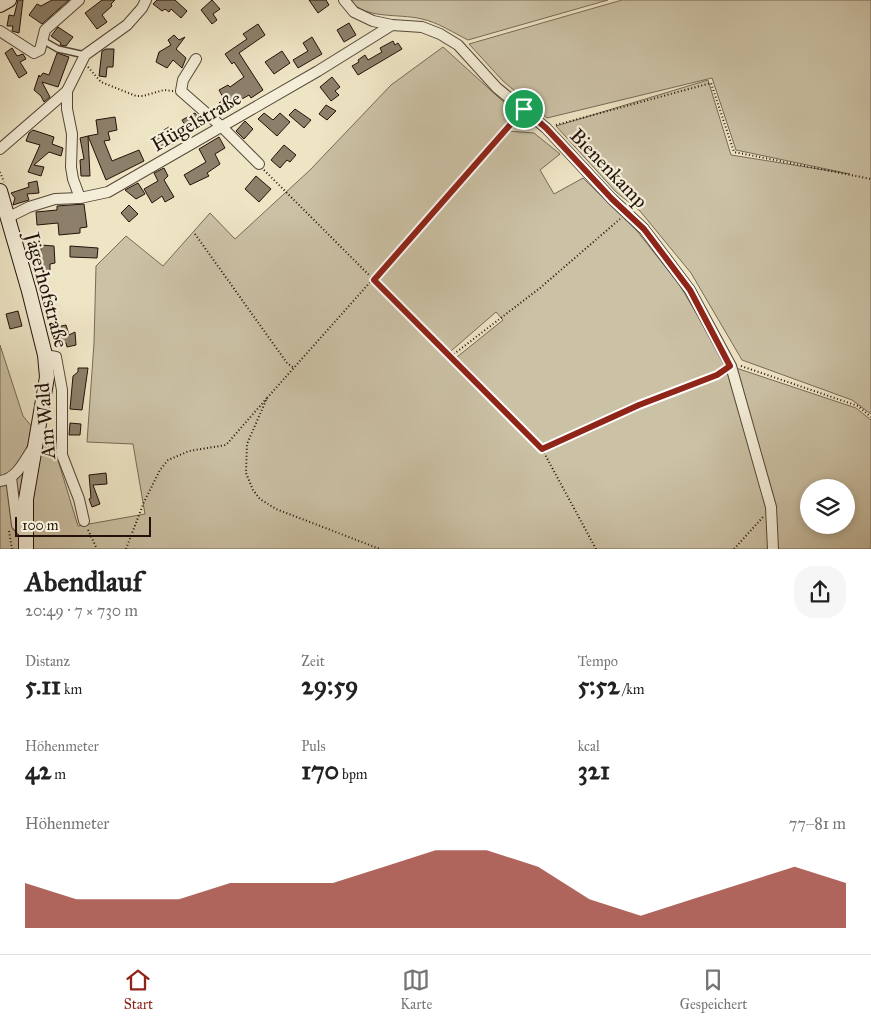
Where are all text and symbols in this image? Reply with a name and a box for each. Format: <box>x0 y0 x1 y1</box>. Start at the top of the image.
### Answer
street label: Hügelstraße <box>147 86 246 157</box>
pin <box>503 88 545 130</box>
icon: arrive <box>510 95 538 123</box>
street label: Bienenkamp <box>565 123 653 213</box>
street label: Jägerhofstraße <box>19 228 74 350</box>
street label: Am Wald <box>30 382 60 461</box>
map controls <box>800 479 855 534</box>
button: layers <box>800 479 855 534</box>
scale bar <box>15 514 151 537</box>
text: 100 m <box>22 517 59 534</box>
text: Abendlauf <box>25 564 142 599</box>
button: share <box>794 566 846 618</box>
text: 20:49 · 7 × 730 m <box>25 601 138 620</box>
text: Distanz <box>25 653 70 670</box>
text: Zeit <box>301 653 325 670</box>
text: Tempo <box>578 653 618 670</box>
text: 5.11 <box>25 670 61 701</box>
text: 29:59 <box>301 670 358 701</box>
text: 5:52 <box>578 670 620 701</box>
text: km <box>61 681 82 698</box>
text: /km <box>620 681 645 698</box>
text: Höhenmeter <box>25 738 99 755</box>
text: Puls <box>301 738 326 755</box>
text: kcal <box>578 738 600 755</box>
text: 42 <box>25 755 51 786</box>
text: 170 <box>301 755 339 786</box>
text: 321 <box>578 755 610 786</box>
text: m <box>51 766 66 783</box>
text: bpm <box>339 766 368 783</box>
text: Höhenmeter <box>25 814 109 833</box>
text: 77–81 m <box>789 814 846 833</box>
tab: Start <box>124 966 153 1013</box>
tab: Karte <box>400 966 432 1013</box>
tab: Gespeichert <box>680 966 747 1013</box>

